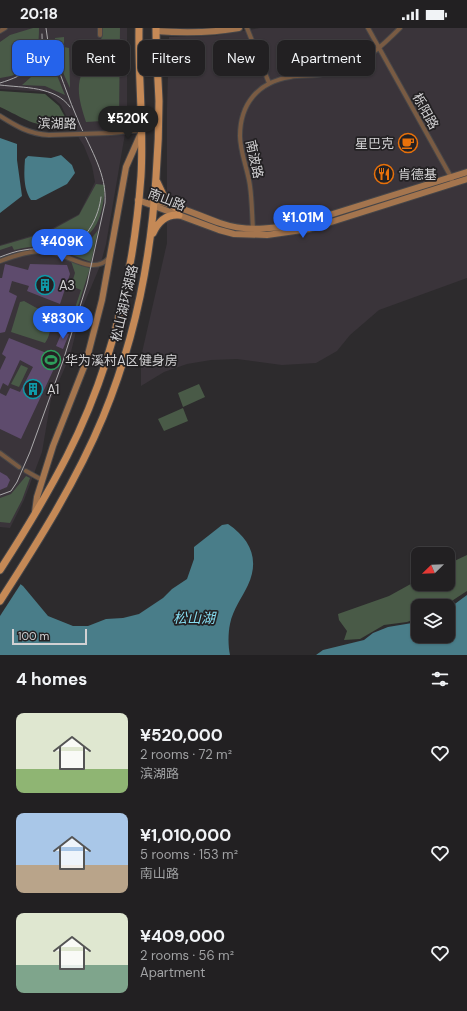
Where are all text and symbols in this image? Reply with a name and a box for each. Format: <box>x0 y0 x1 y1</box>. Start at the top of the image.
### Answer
text: 20:18 <box>20 4 58 24</box>
chip: Buy <box>12 40 64 76</box>
chip: Rent <box>72 40 130 76</box>
chip: Filters <box>138 40 205 76</box>
chip: New <box>213 40 269 76</box>
chip: Apartment <box>277 40 375 76</box>
street label: 栎阳路 <box>409 90 442 132</box>
pin: ¥520K <box>100 106 156 140</box>
text: ¥520K <box>107 110 149 127</box>
street label: 滨湖路 <box>37 115 77 132</box>
cafe icon: 星巴克 <box>397 132 419 154</box>
place label: 星巴克 <box>355 135 394 152</box>
street label: 南波路 <box>242 138 267 180</box>
restaurant icon: 肯德基 <box>373 163 395 185</box>
place label: 肯德基 <box>398 166 437 183</box>
street label: 南山路 <box>146 185 188 214</box>
pin: ¥1.01M <box>270 205 336 239</box>
text: ¥1.01M <box>282 209 324 226</box>
pin: ¥409K <box>34 229 90 263</box>
text: ¥409K <box>41 233 83 250</box>
street label: 松山湖环湖路 <box>107 263 142 343</box>
building icon: A3 <box>34 274 56 296</box>
place label: A3 <box>59 277 75 294</box>
pin: ¥830K <box>35 306 91 340</box>
text: ¥830K <box>42 310 84 327</box>
sports icon: 华为溪村A区健身房 <box>40 349 62 371</box>
place label: 华为溪村A区健身房 <box>65 352 178 369</box>
building icon: A1 <box>22 378 44 400</box>
place label: A1 <box>47 381 59 398</box>
north arrow <box>411 547 455 591</box>
map controls <box>411 547 455 643</box>
button: layers <box>411 599 455 643</box>
water label: 松山湖 <box>173 609 217 627</box>
scale bar <box>12 627 87 646</box>
text: 100 m <box>18 629 49 643</box>
text: 4 homes <box>16 668 87 690</box>
icon: filters <box>429 668 451 690</box>
text: ¥520,000 <box>140 724 223 746</box>
icon: home <box>48 729 96 777</box>
icon: heart <box>429 742 451 764</box>
text: 2 rooms · 72 m² <box>140 746 232 763</box>
text: 滨湖路 <box>140 765 179 782</box>
text: ¥1,010,000 <box>140 824 231 846</box>
icon: home <box>48 829 96 877</box>
icon: heart <box>429 842 451 864</box>
text: 5 rooms · 153 m² <box>140 846 238 863</box>
text: 南山路 <box>140 865 179 882</box>
text: ¥409,000 <box>140 925 225 947</box>
icon: home <box>48 929 96 977</box>
icon: heart <box>429 942 451 964</box>
text: 2 rooms · 56 m² <box>140 947 234 964</box>
text: Apartment <box>140 964 205 981</box>

